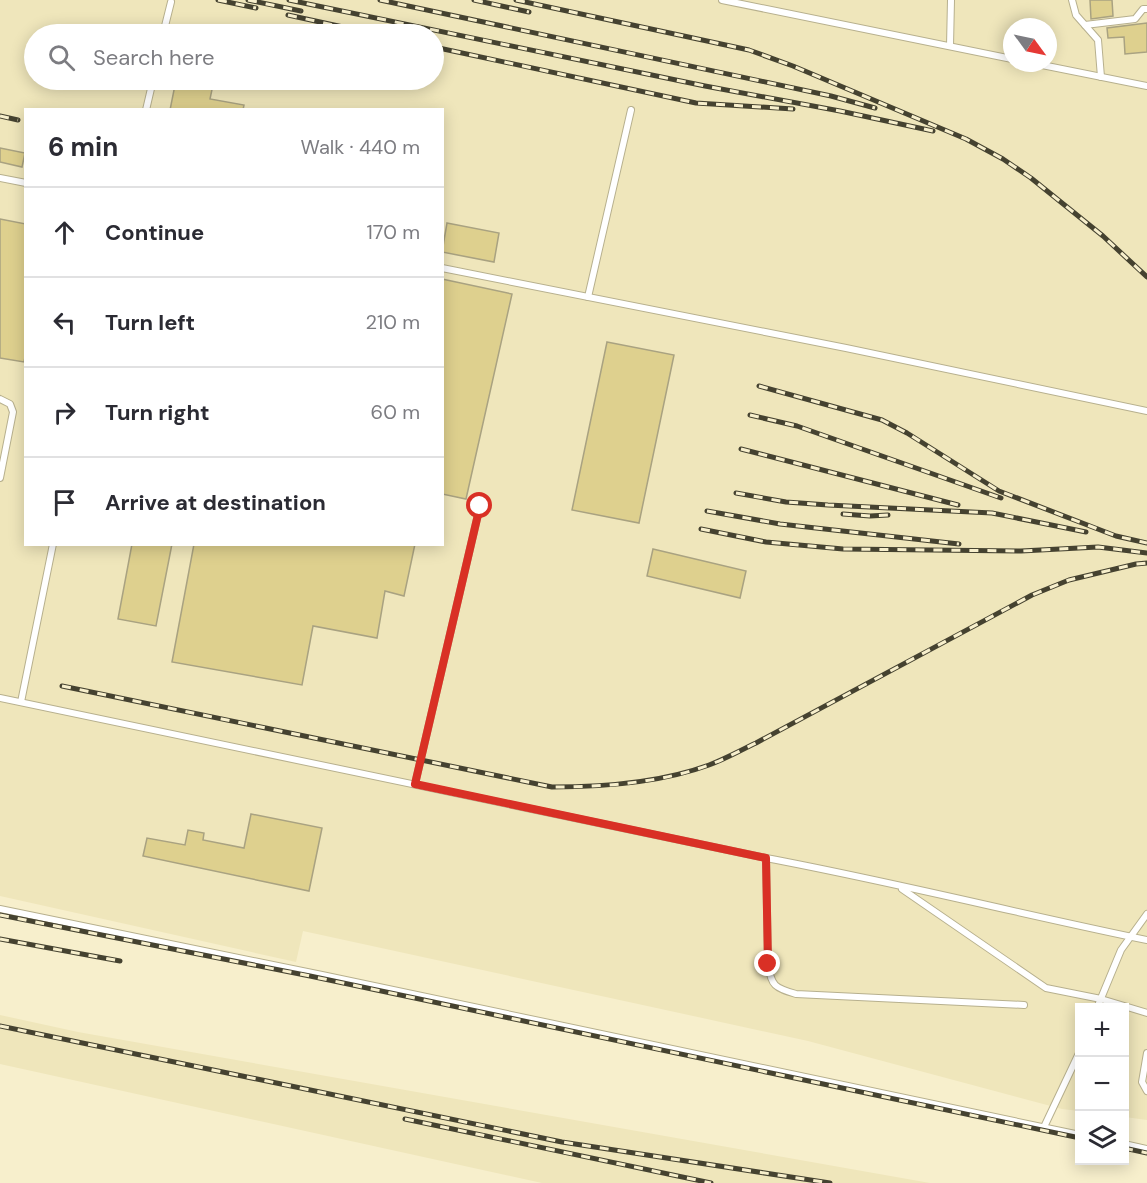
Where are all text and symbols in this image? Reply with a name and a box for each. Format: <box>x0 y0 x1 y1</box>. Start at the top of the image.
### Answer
north arrow <box>1003 18 1057 72</box>
search box <box>24 24 444 90</box>
icon: search <box>45 41 78 74</box>
text: Search here <box>93 43 214 72</box>
text: 6 min <box>48 130 118 164</box>
text: Walk · 440 m <box>301 134 420 160</box>
icon: ahead <box>48 216 81 249</box>
text: Continue <box>105 218 204 247</box>
text: 170 m <box>367 219 420 245</box>
icon: left <box>48 306 81 339</box>
text: Turn left <box>105 308 195 337</box>
text: 210 m <box>365 309 420 335</box>
icon: right <box>48 396 81 429</box>
text: Turn right <box>105 398 210 427</box>
text: 60 m <box>371 399 420 425</box>
icon: arrive <box>48 486 81 519</box>
text: Arrive at destination <box>105 488 326 517</box>
route start <box>466 492 492 518</box>
route end <box>754 950 780 976</box>
map controls <box>1075 1003 1129 1165</box>
button: + <box>1075 1003 1129 1057</box>
button: − <box>1075 1057 1129 1111</box>
button: layers <box>1075 1111 1129 1165</box>

